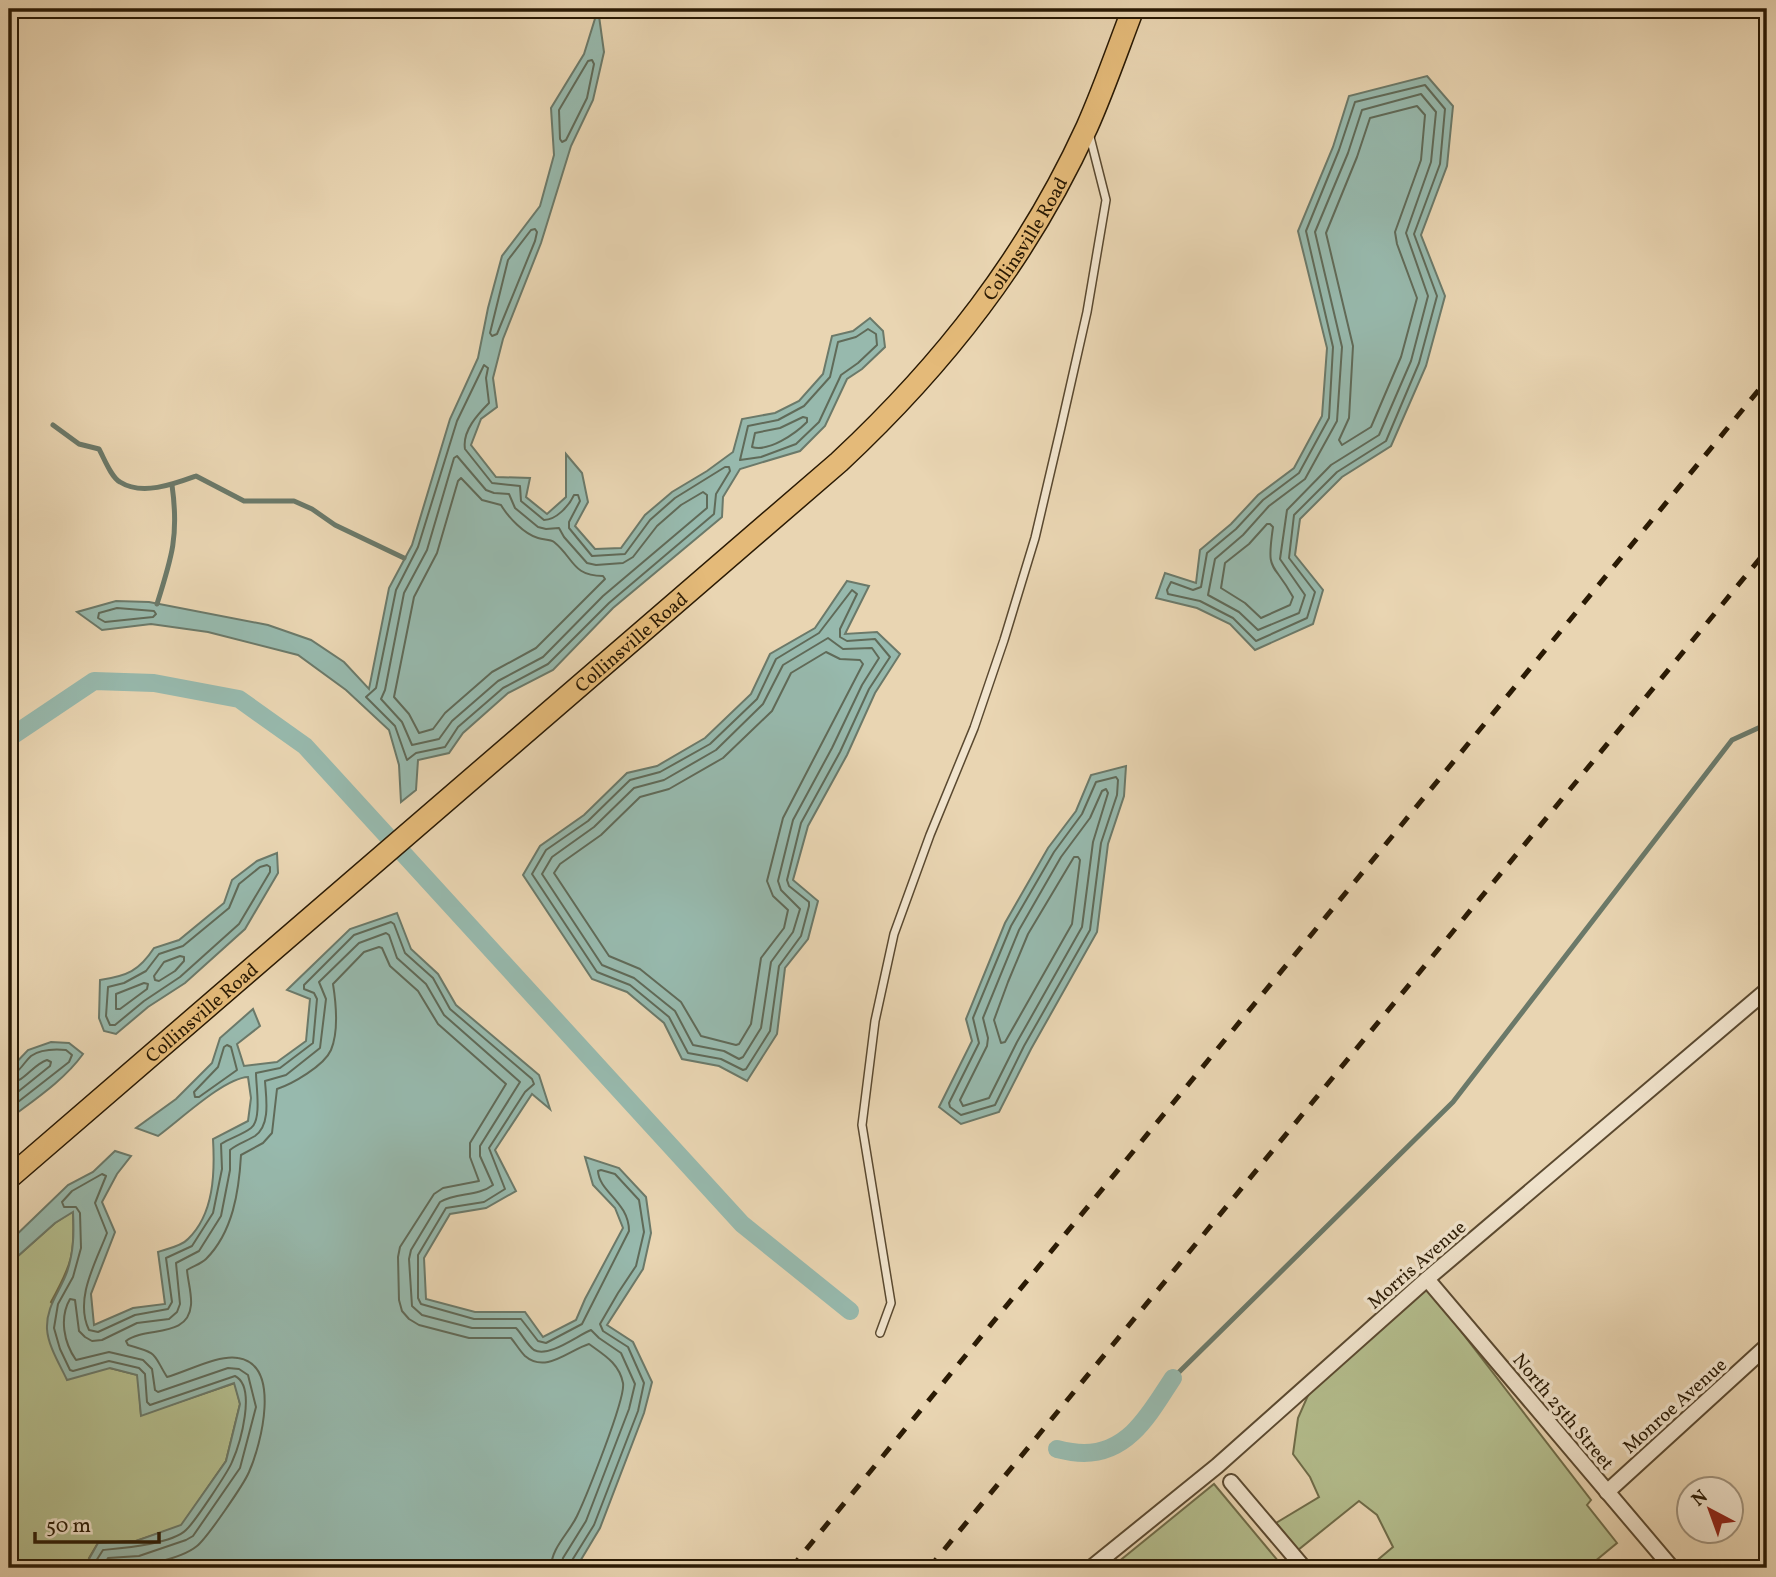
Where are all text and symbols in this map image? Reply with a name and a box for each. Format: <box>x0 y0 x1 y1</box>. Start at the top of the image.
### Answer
street label: Collinsville Road <box>978 173 1075 307</box>
street label: Collinsville Road <box>570 587 694 699</box>
street label: Collinsville Road <box>141 958 265 1070</box>
street label: Morris Avenue <box>1362 1215 1472 1316</box>
street label: North 25th Street <box>1506 1348 1619 1476</box>
street label: Monroe Avenue <box>1618 1353 1733 1460</box>
north arrow <box>1674 1476 1744 1546</box>
text: N <box>1686 1484 1714 1513</box>
scale bar <box>35 1500 159 1544</box>
text: 50 m <box>46 1512 91 1541</box>

